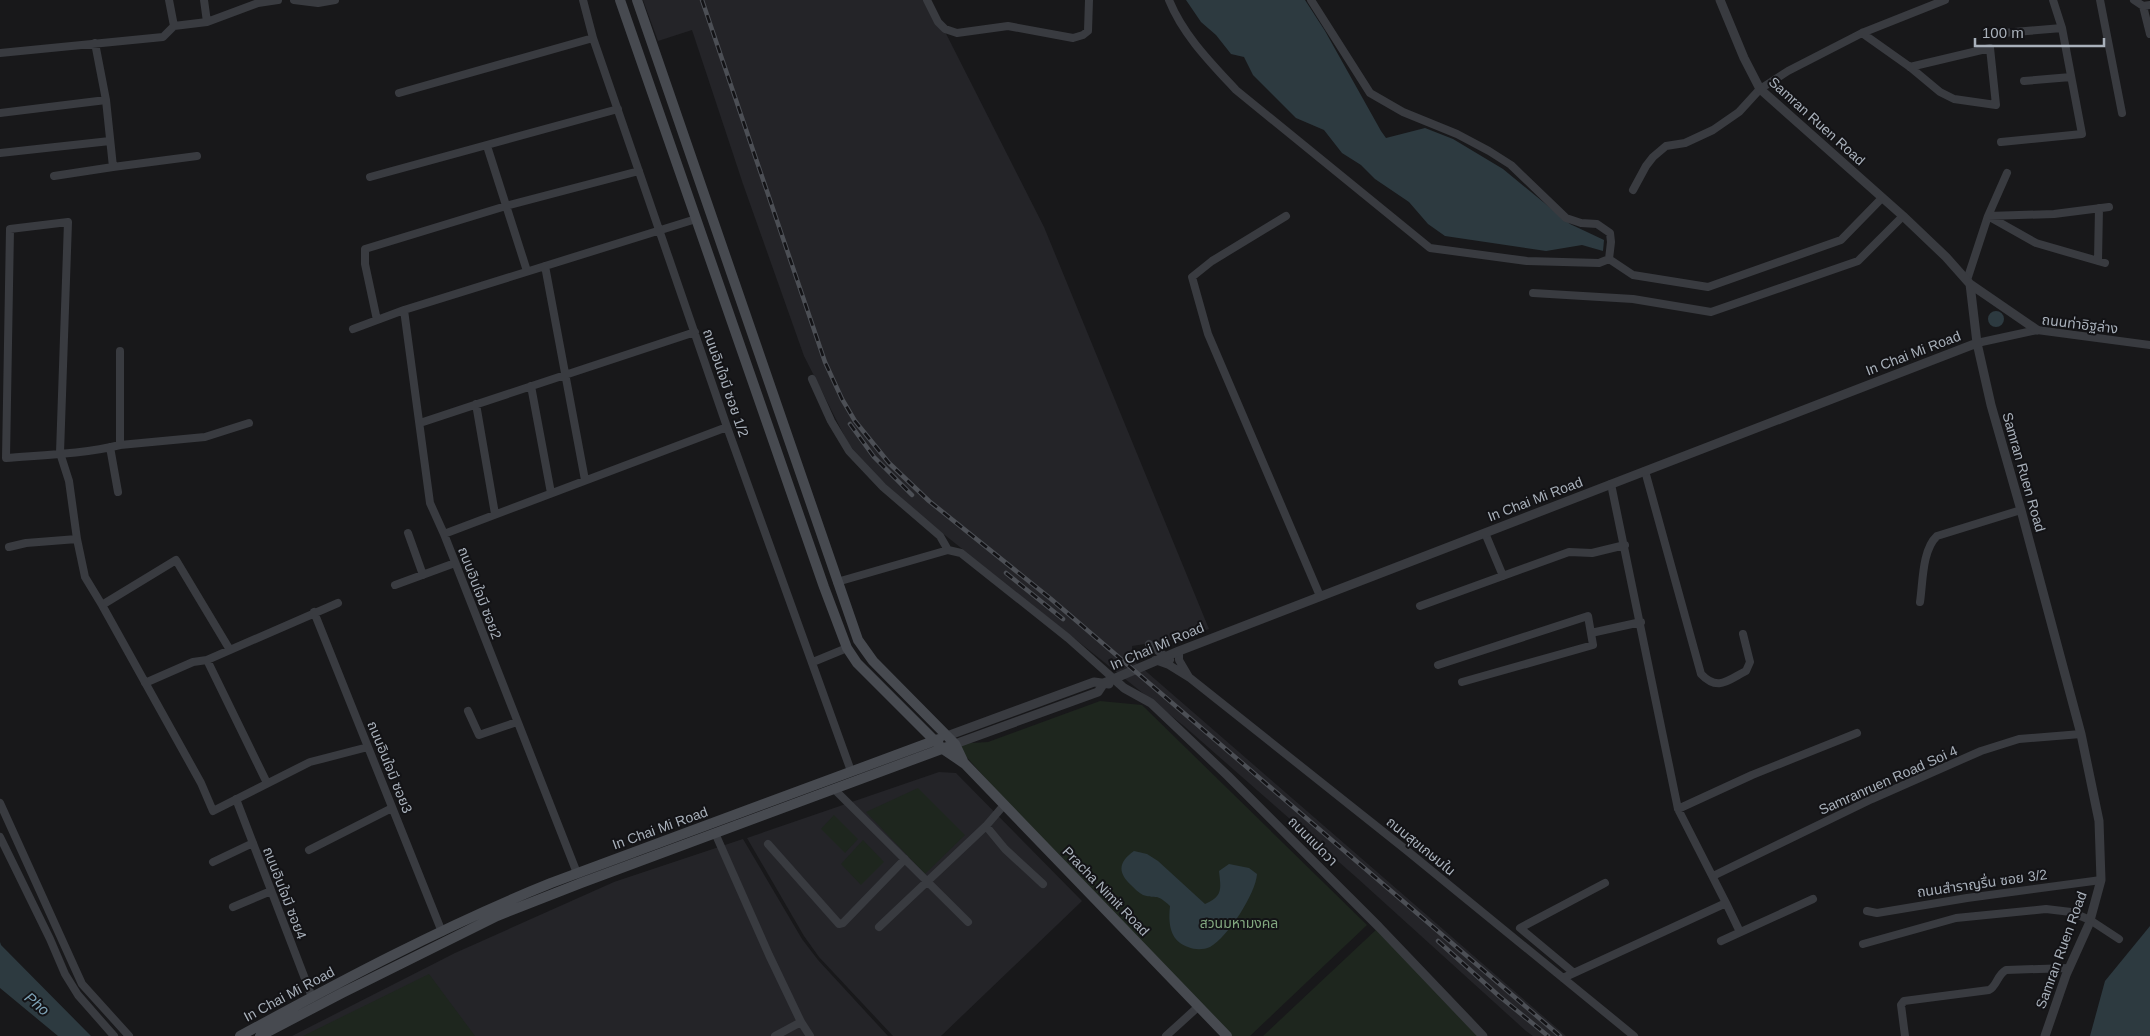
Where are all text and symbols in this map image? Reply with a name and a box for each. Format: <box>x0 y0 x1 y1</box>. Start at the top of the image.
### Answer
scale bar <box>1975 15 2104 47</box>
text: 100 m <box>1982 24 2024 41</box>
street label: Samran Ruen Road <box>1766 74 1868 168</box>
street label: ถนนท่าอิฐล่าง <box>2041 311 2119 337</box>
street label: ถนนอินใจมี ซอย 1/2 <box>700 327 752 439</box>
street label: In Chai Mi Road <box>1863 328 1963 378</box>
street label: Samran Ruen Road <box>1999 410 2049 534</box>
street label: In Chai Mi Road <box>1485 474 1585 524</box>
street label: ถนนอินใจมี ซอย2 <box>455 545 505 642</box>
street label: In Chai Mi Road <box>1108 619 1206 673</box>
street label: ถนนอินใจมี ซอย3 <box>364 719 416 815</box>
street label: Samranruen Road Soi 4 <box>1816 742 1960 818</box>
street label: In Chai Mi Road <box>610 803 710 853</box>
street label: ถนนแปดวา <box>1285 813 1341 869</box>
street label: ถนนสุขเกษมใน <box>1383 813 1459 879</box>
street label: Pracha Nimit Road <box>1059 843 1153 939</box>
street label: ถนนอินใจมี ซอย4 <box>260 845 310 942</box>
street label: ถนนสำราญรื่น ซอย 3/2 <box>1916 864 2048 900</box>
street label: Samran Ruen Road <box>2032 889 2090 1011</box>
park label: สวนมหามงคล <box>1200 915 1278 931</box>
street label: In Chai Mi Road <box>241 963 337 1025</box>
water label: Pho <box>22 989 53 1019</box>

